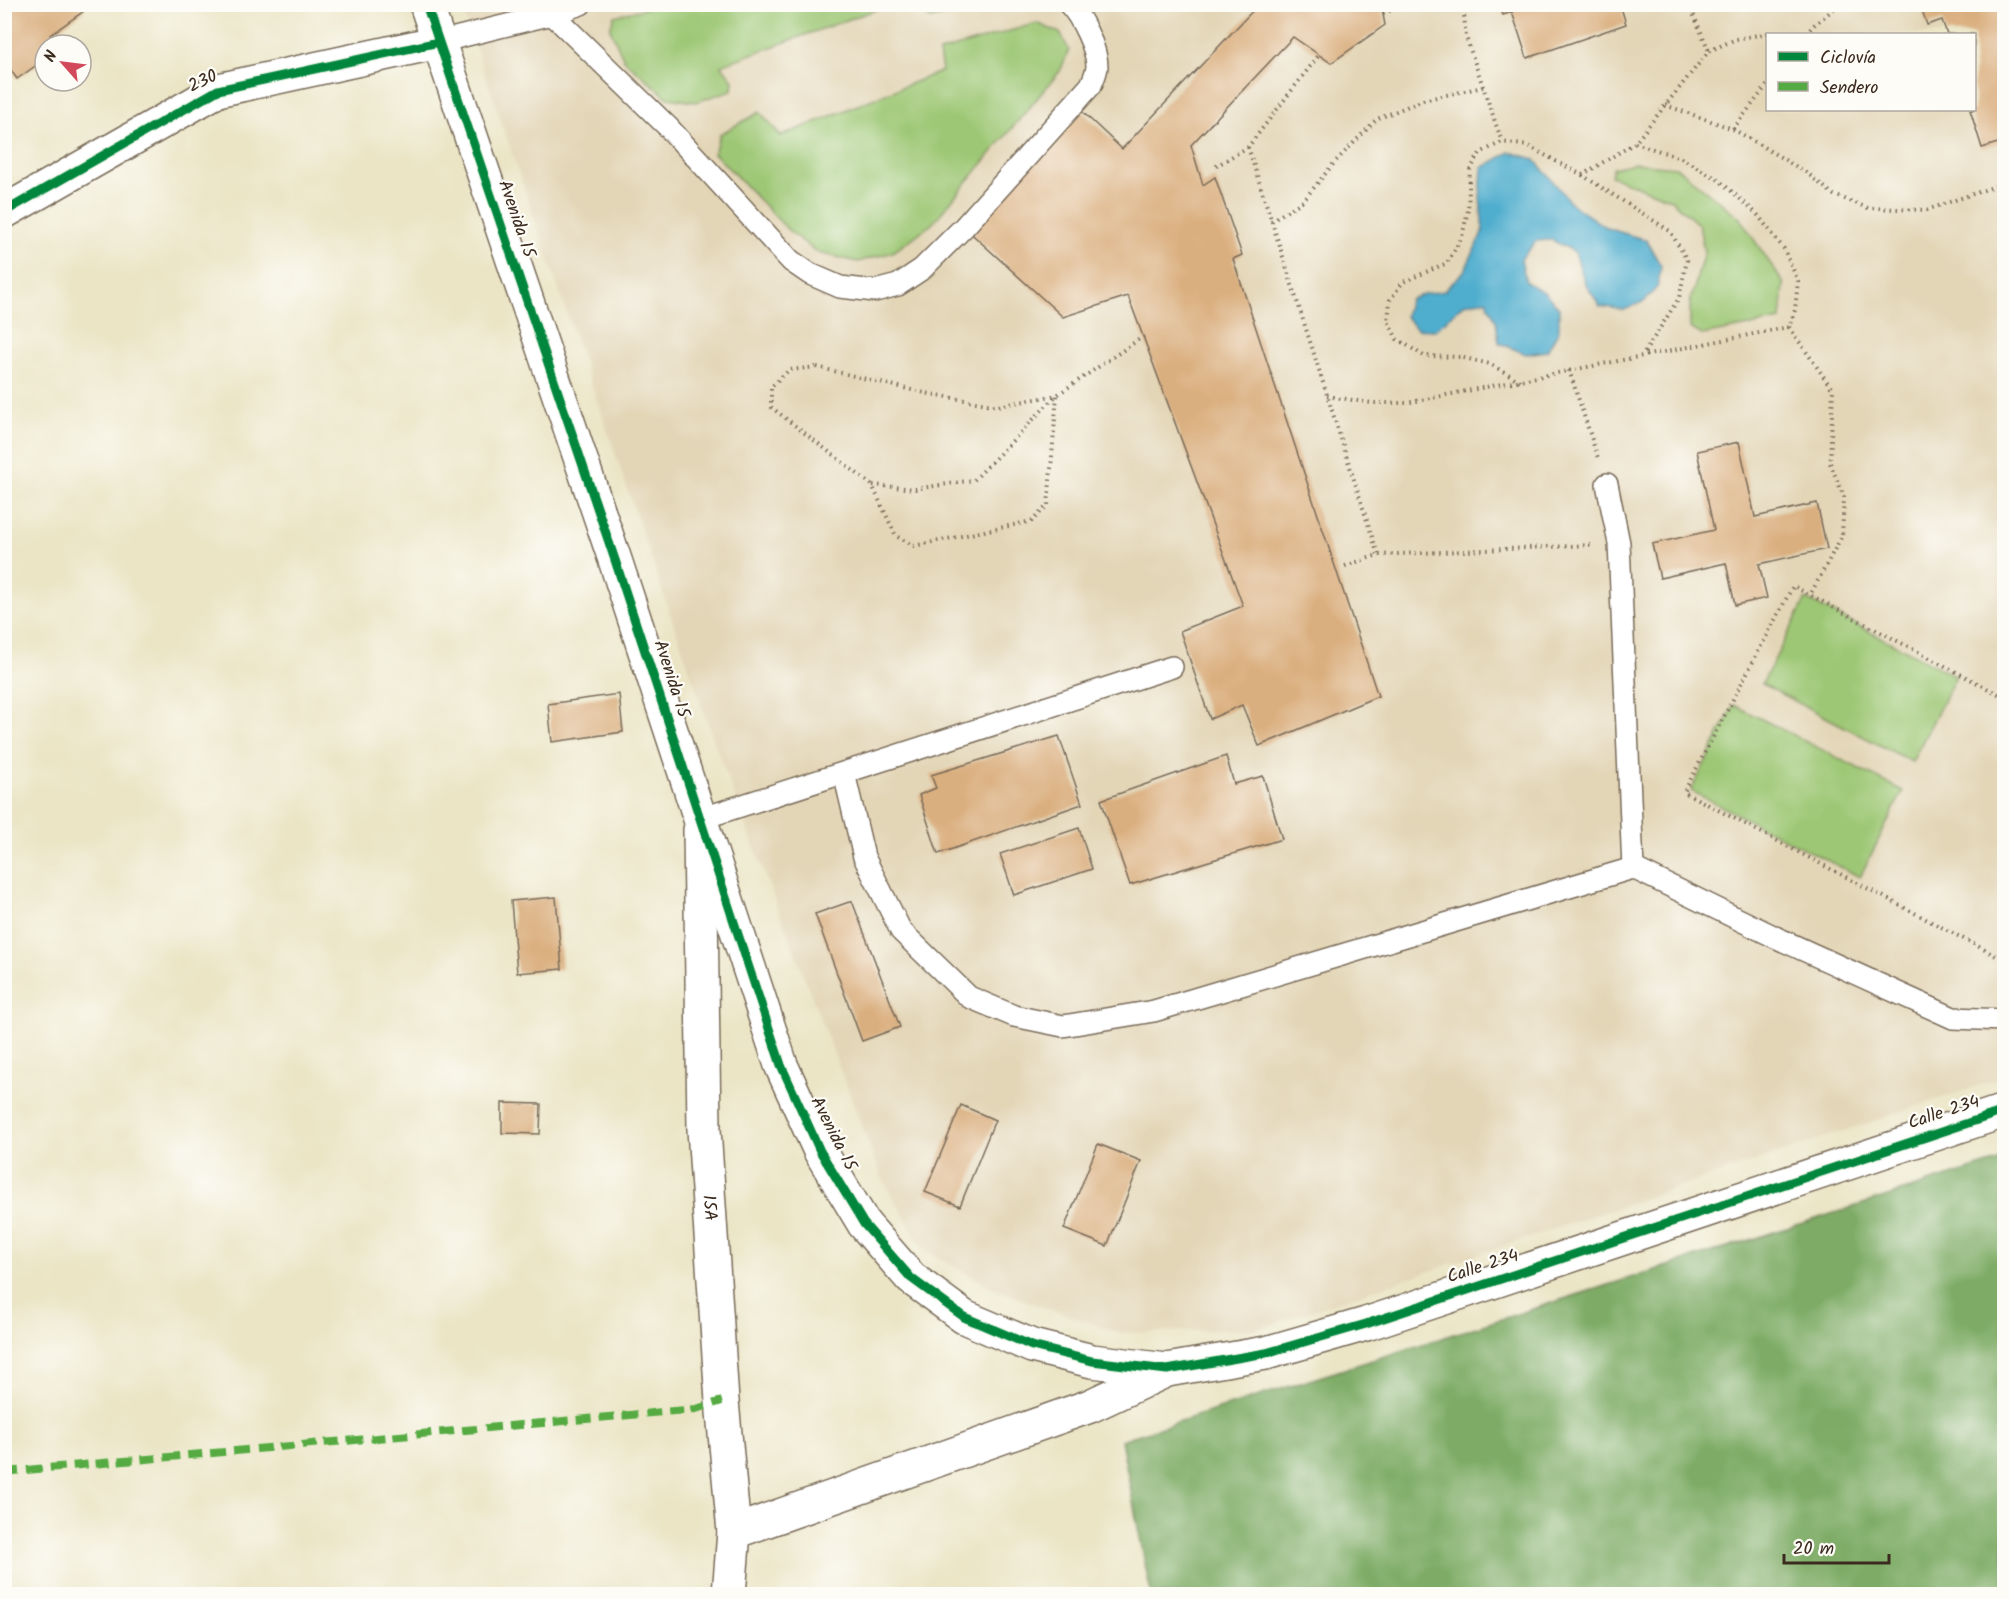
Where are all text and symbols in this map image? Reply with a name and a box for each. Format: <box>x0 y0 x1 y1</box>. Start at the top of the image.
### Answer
north arrow <box>33 33 93 93</box>
legend <box>1766 33 1976 111</box>
text: Ciclovía <box>1820 44 1876 73</box>
text: N <box>38 46 64 67</box>
street label: 230 <box>183 63 223 101</box>
text: Sendero <box>1820 74 1878 103</box>
street label: Avenida 15 <box>489 176 543 263</box>
street label: Avenida 15 <box>645 636 698 723</box>
street label: Calle 234 <box>1904 1088 1984 1138</box>
street label: Avenida 15 <box>802 1092 865 1178</box>
street label: 15A <box>694 1194 725 1222</box>
street label: Calle 234 <box>1443 1242 1523 1292</box>
scale bar <box>1784 1527 1889 1565</box>
text: 20 m <box>1793 1535 1834 1564</box>

